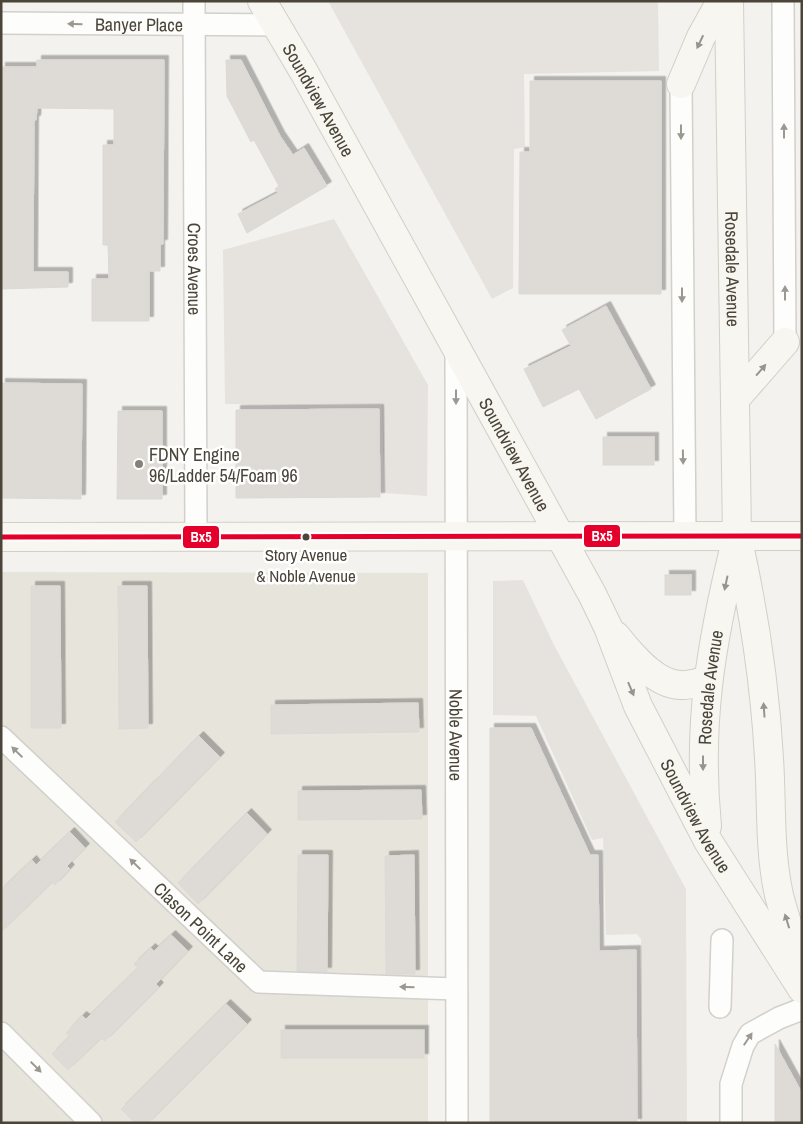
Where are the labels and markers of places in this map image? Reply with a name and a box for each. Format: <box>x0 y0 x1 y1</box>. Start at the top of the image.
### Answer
place label: FDNY Engine 96/Ladder 54/Foam 96 <box>149 442 298 488</box>
marker: FDNY Engine 96/Ladder 54/Foam 96 <box>133 458 145 470</box>
marker: Story Avenue & Noble Avenue <box>301 532 311 542</box>
place label: Story Avenue & Noble Avenue <box>256 543 356 587</box>

